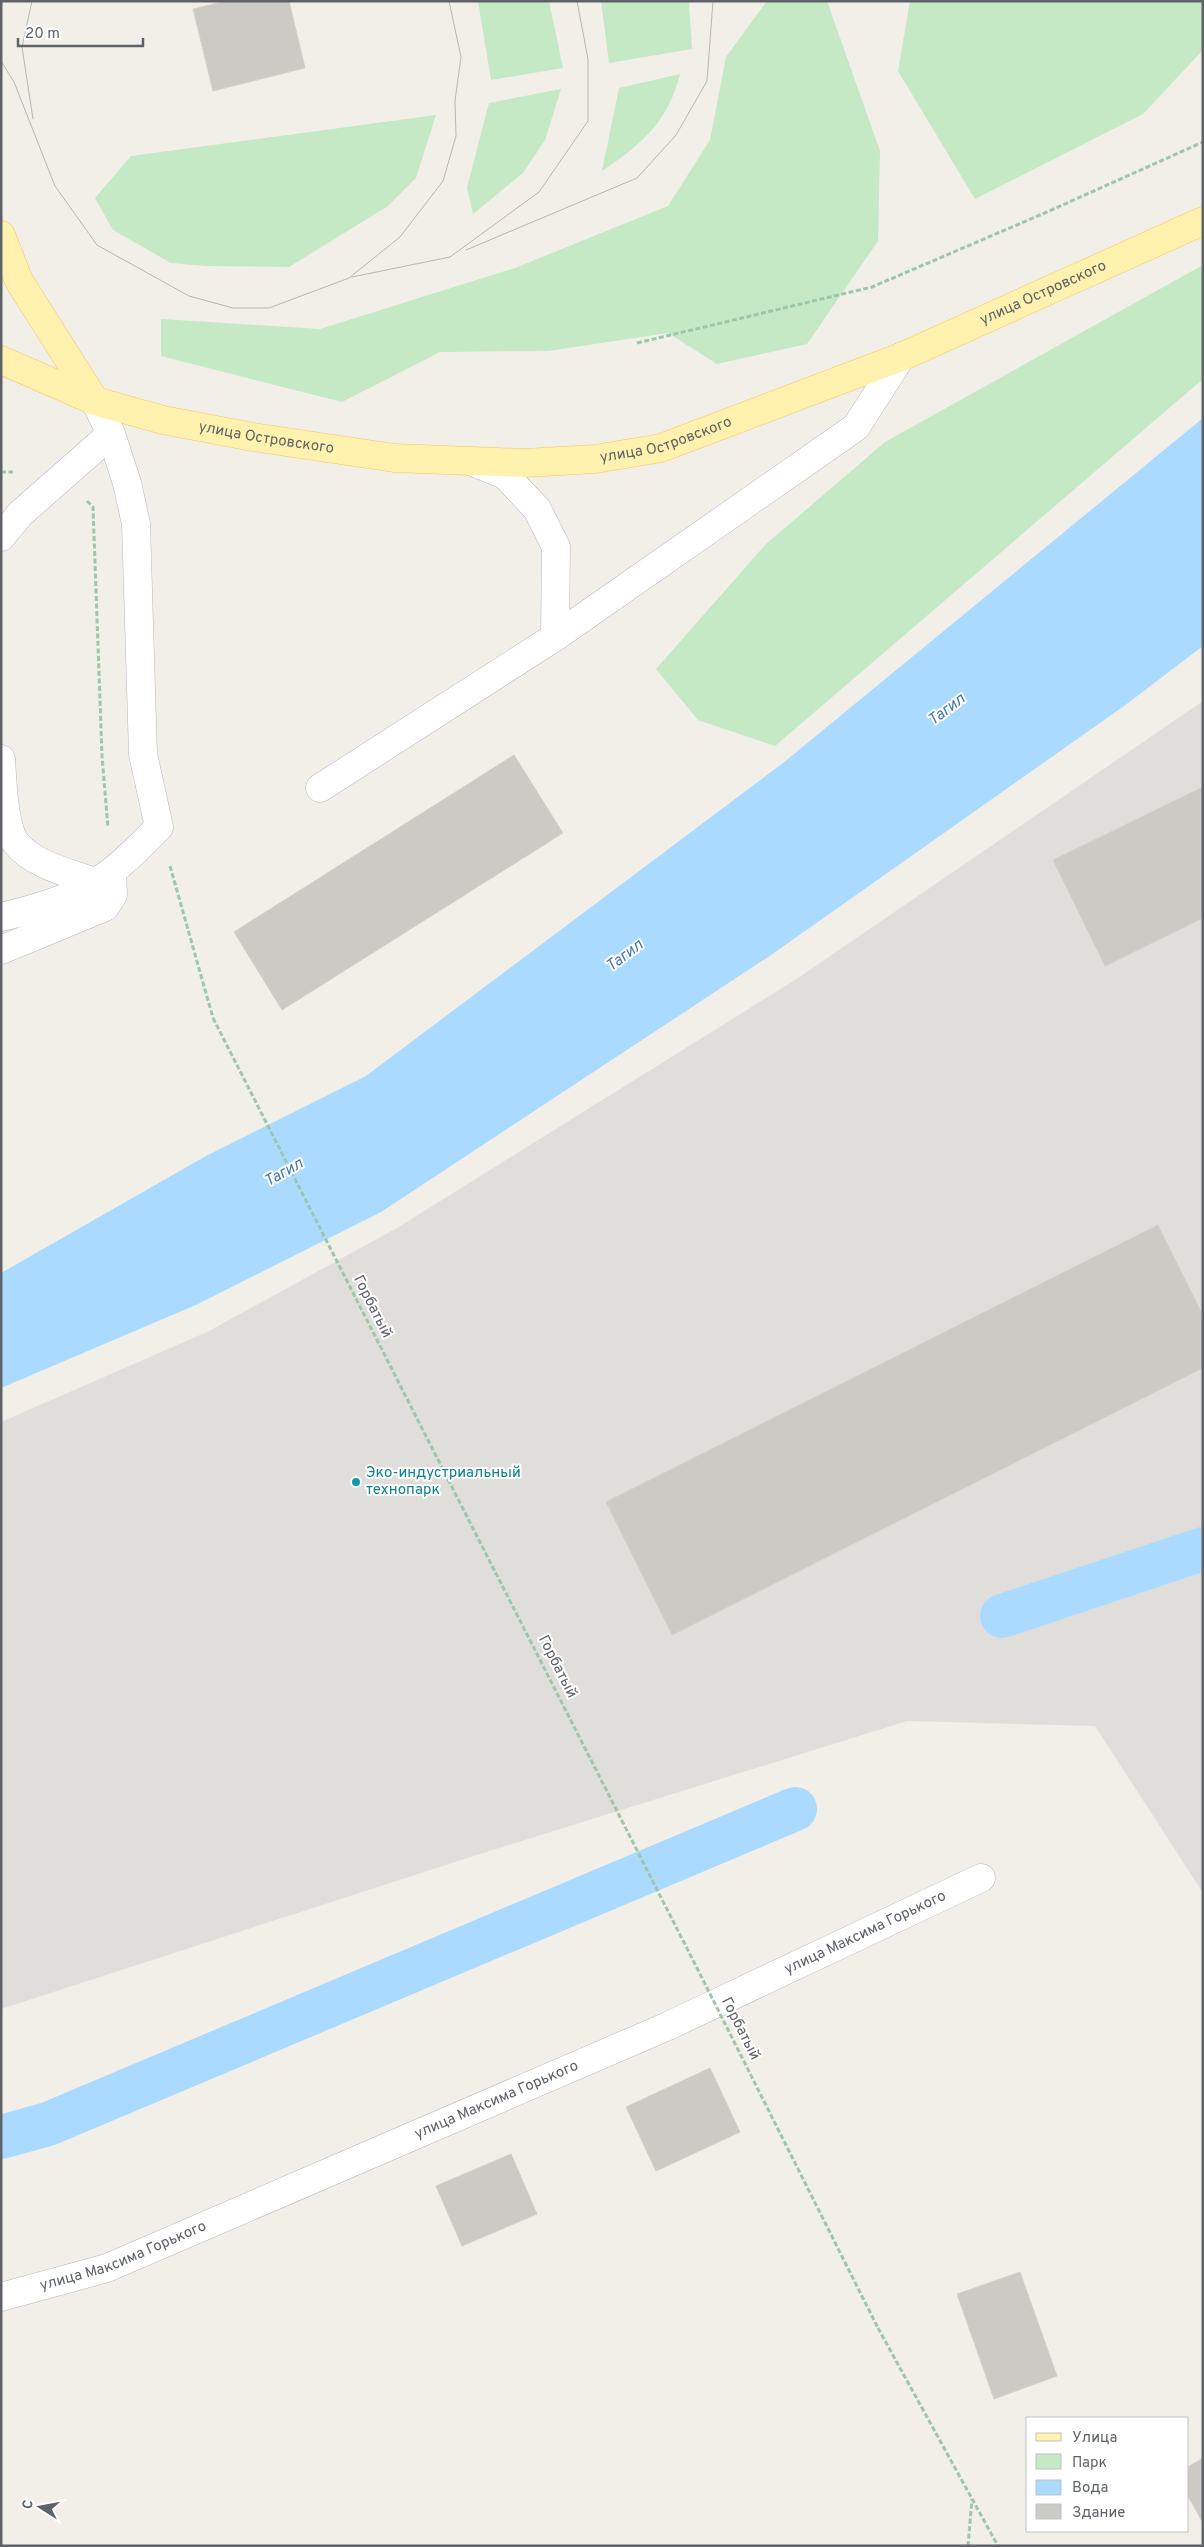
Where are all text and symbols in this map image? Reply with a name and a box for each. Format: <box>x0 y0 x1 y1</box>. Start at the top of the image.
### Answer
scale bar <box>18 15 142 47</box>
text: 20 m <box>25 25 60 44</box>
street label: улица Островского <box>977 256 1109 330</box>
street label: улица Островского <box>598 413 734 468</box>
street label: улица Островского <box>197 417 335 458</box>
water label: Тагил <box>924 689 970 730</box>
water label: Тагил <box>602 935 648 976</box>
water label: Тагил <box>261 1154 308 1192</box>
street label: Горбатый <box>348 1272 396 1342</box>
place label: Эко-индустриальный технопарк <box>366 1464 521 1500</box>
marker: Эко-индустриальный технопарк <box>350 1476 362 1488</box>
street label: Горбатый <box>533 1632 581 1702</box>
street label: улица Максима Горького <box>781 1886 949 1979</box>
street label: Горбатый <box>716 1994 764 2064</box>
street label: улица Максима Горького <box>412 2056 581 2144</box>
street label: улица Максима Горького <box>38 2217 209 2295</box>
legend <box>1026 2417 1189 2532</box>
text: Улица <box>1072 2429 1117 2448</box>
text: Парк <box>1072 2454 1107 2473</box>
text: Вода <box>1072 2479 1108 2498</box>
north arrow <box>15 2482 65 2532</box>
text: С <box>20 2499 38 2511</box>
text: Здание <box>1072 2504 1125 2523</box>

